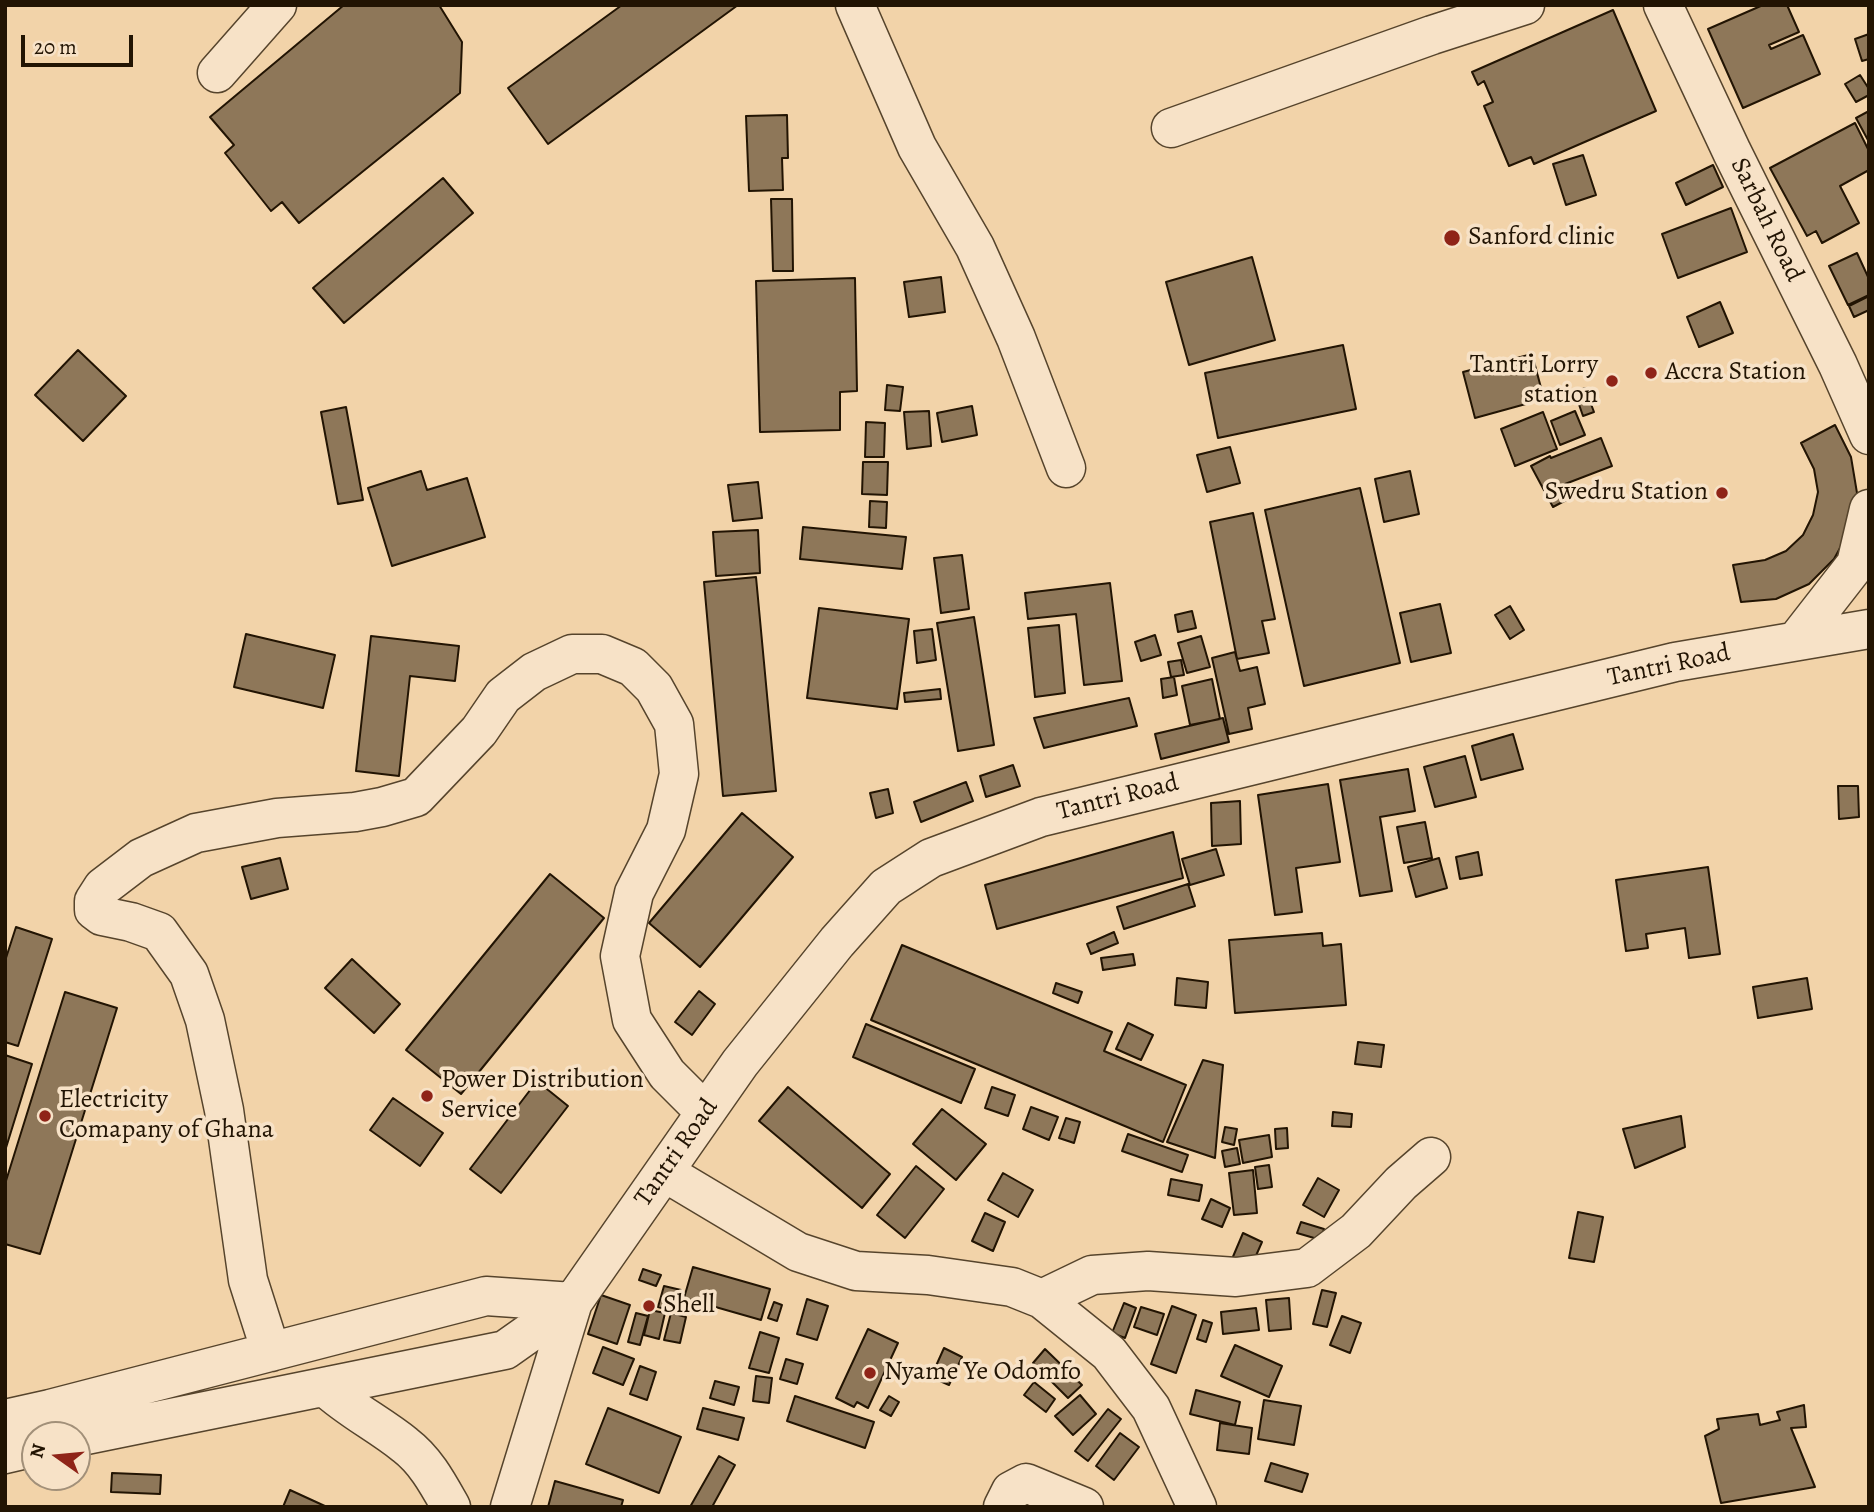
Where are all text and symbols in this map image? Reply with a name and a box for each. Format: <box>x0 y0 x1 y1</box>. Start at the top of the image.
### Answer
scale bar <box>24 21 136 65</box>
text: 20 m <box>34 33 77 61</box>
street label: Sarbah Road <box>1723 153 1809 287</box>
place label: Sanford clinic <box>1468 222 1615 254</box>
marker: Sanford clinic <box>1442 228 1462 248</box>
place label: Tantri Lorry station <box>1470 350 1598 412</box>
place label: Accra Station <box>1665 357 1806 389</box>
marker: Accra Station <box>1643 365 1659 381</box>
marker: Tantri Lorry station <box>1604 373 1620 389</box>
place label: Swedru Station <box>1544 477 1708 509</box>
marker: Swedru Station <box>1714 485 1730 501</box>
street label: Tantri Road <box>1605 638 1733 694</box>
street label: Tantri Road <box>1054 768 1182 828</box>
place label: Power Distribution Service <box>441 1065 644 1126</box>
place label: Electricity Comapany of Ghana <box>59 1085 274 1146</box>
marker: Power Distribution Service <box>419 1088 435 1104</box>
street label: Tantri Road <box>629 1093 725 1213</box>
marker: Electricity Comapany of Ghana <box>37 1108 53 1124</box>
place label: Shell <box>663 1290 715 1322</box>
marker: Shell <box>641 1298 657 1314</box>
place label: Nyame Ye Odomfo <box>884 1357 1081 1389</box>
marker: Nyame Ye Odomfo <box>862 1365 878 1381</box>
north arrow <box>21 1421 91 1491</box>
text: N <box>23 1441 52 1461</box>

